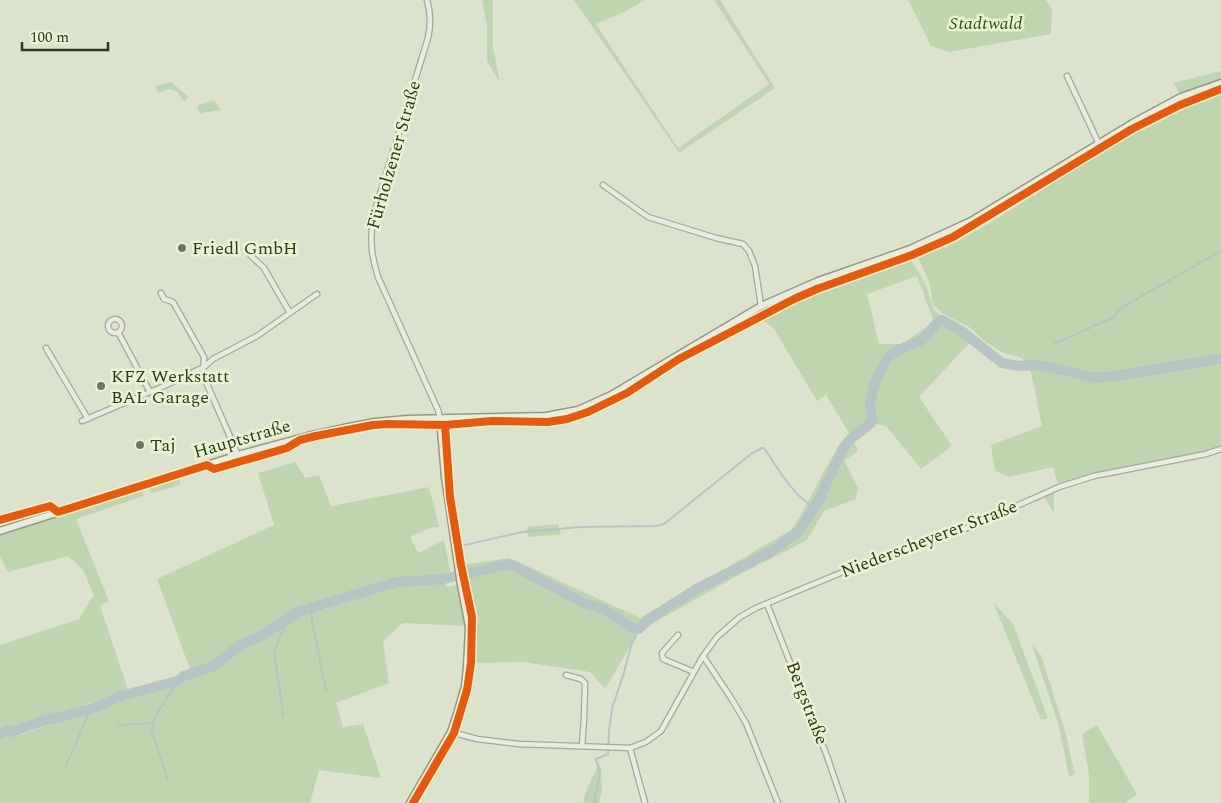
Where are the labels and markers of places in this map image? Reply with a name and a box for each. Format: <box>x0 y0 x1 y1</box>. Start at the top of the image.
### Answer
place label: Friedl GmbH <box>192 235 298 262</box>
marker: Friedl GmbH <box>176 242 188 254</box>
place label: KFZ Werkstatt BAL Garage <box>111 363 229 411</box>
marker: KFZ Werkstatt BAL Garage <box>95 380 107 392</box>
place label: Taj <box>150 432 176 459</box>
marker: Taj <box>134 439 146 451</box>

